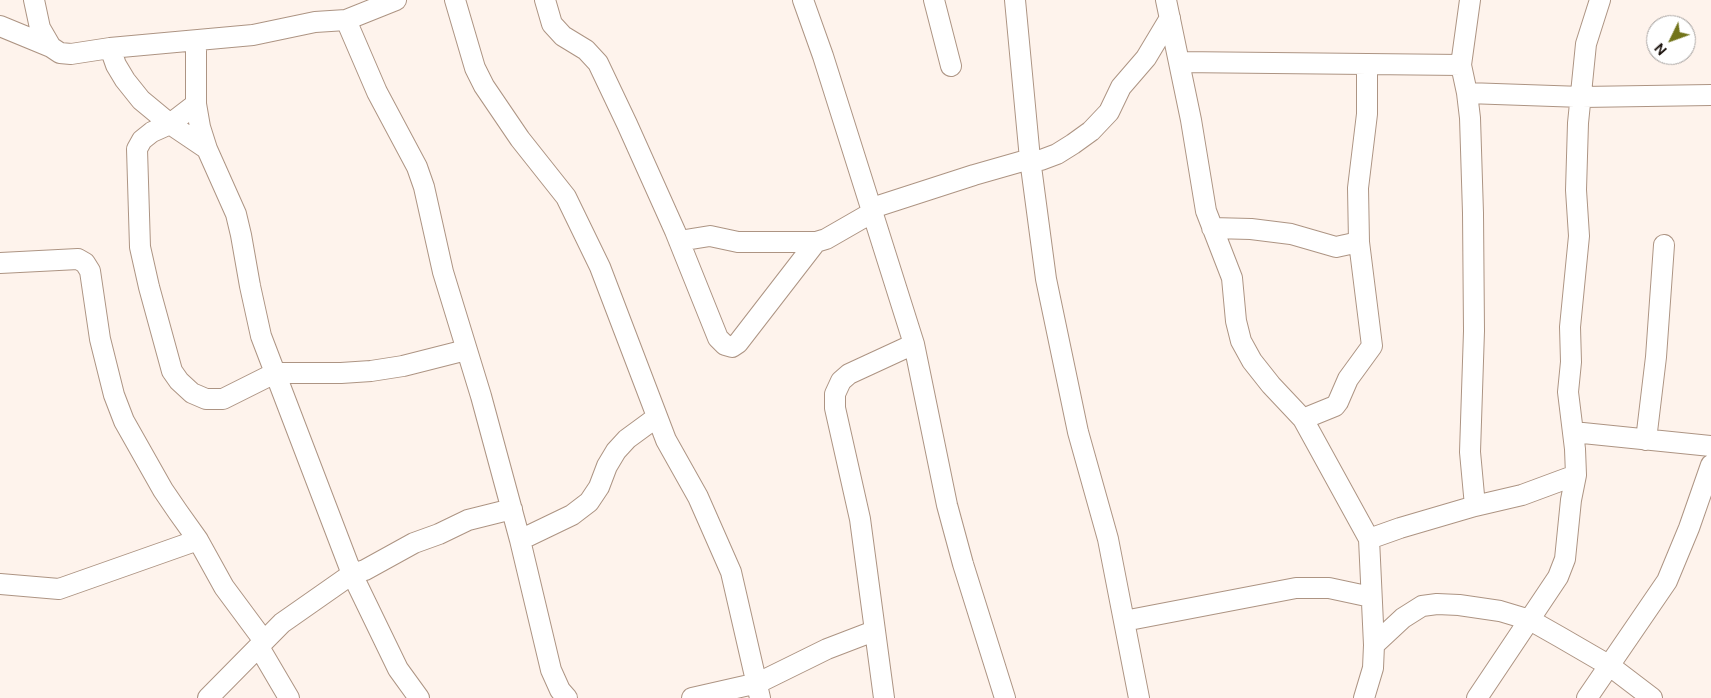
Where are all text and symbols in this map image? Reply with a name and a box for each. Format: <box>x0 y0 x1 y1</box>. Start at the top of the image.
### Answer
north arrow <box>1646 15 1696 65</box>
text: N <box>1650 40 1671 59</box>

